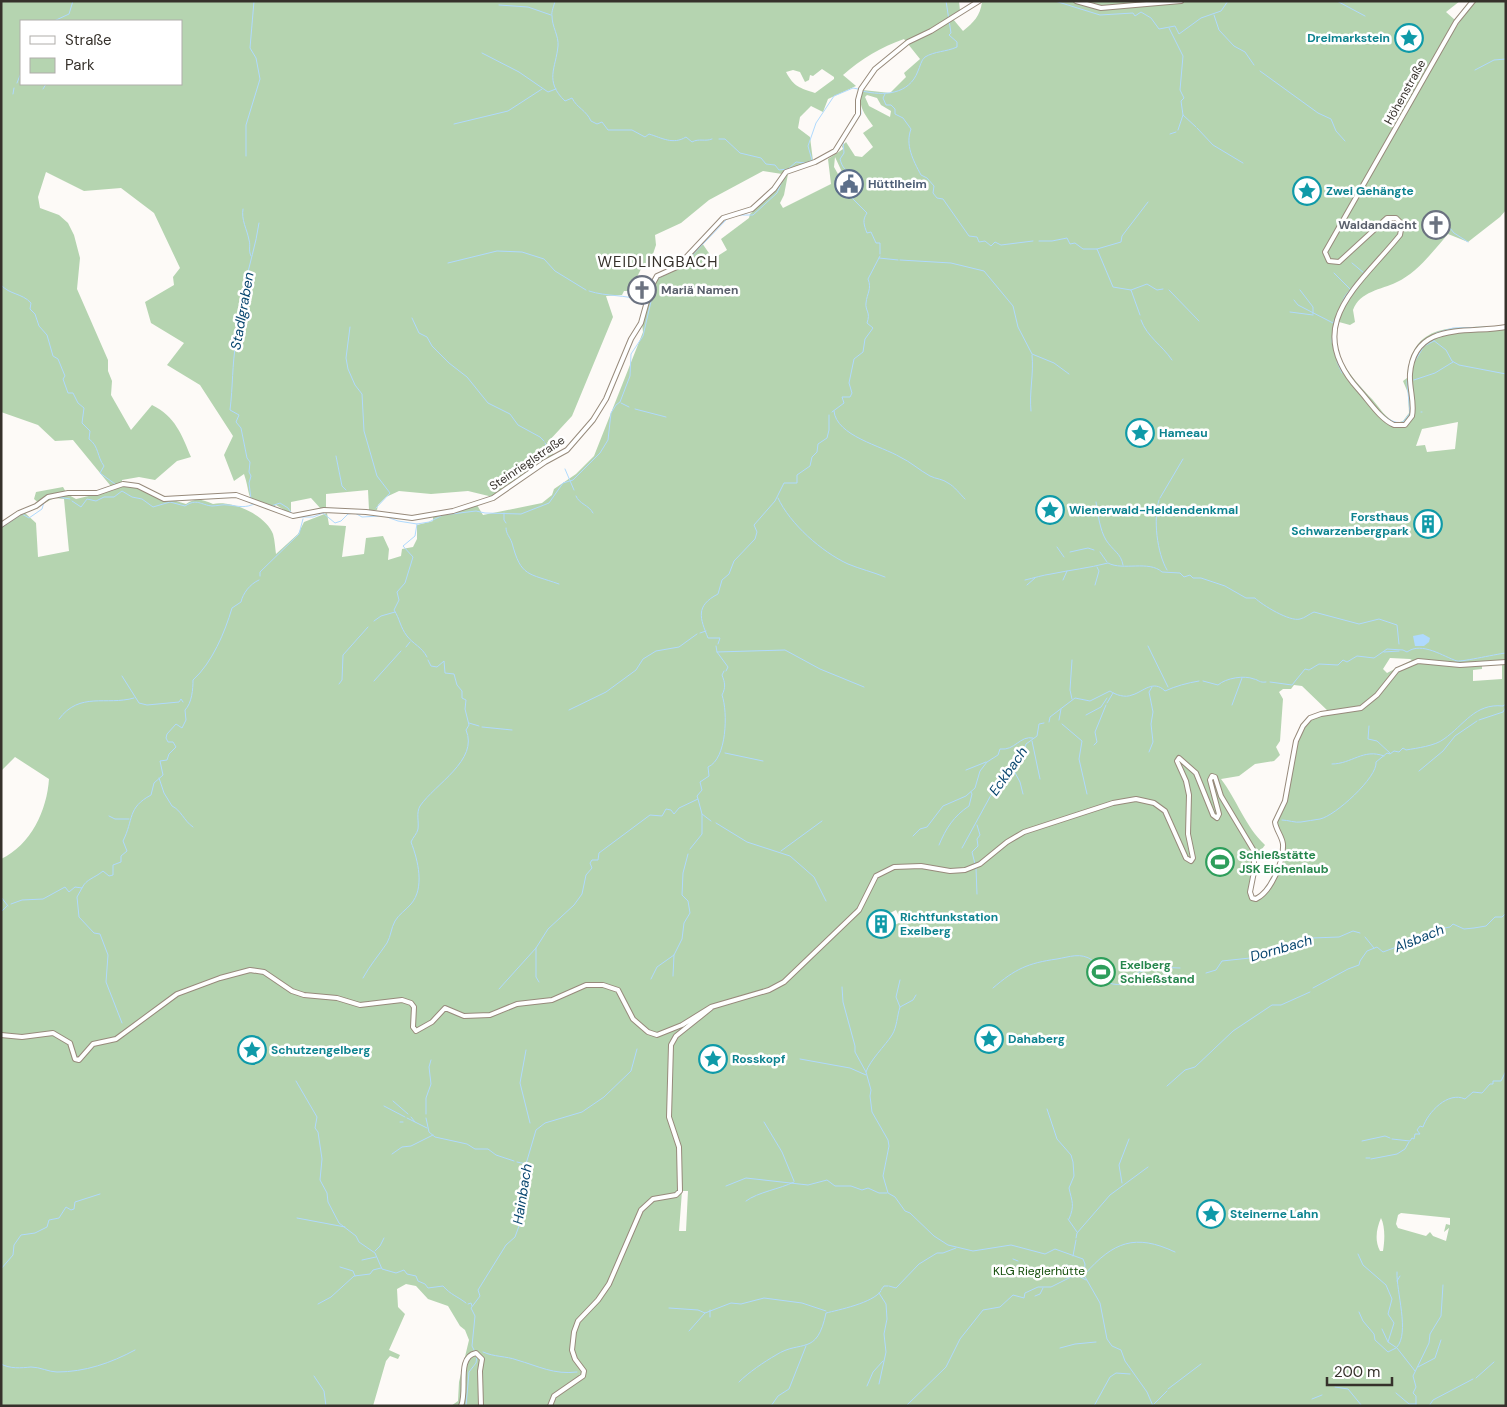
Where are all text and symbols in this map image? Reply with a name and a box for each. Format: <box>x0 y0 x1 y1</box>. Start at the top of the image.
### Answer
legend <box>20 20 182 85</box>
place icon: Dreimarkstein <box>1394 23 1424 53</box>
text: Straße <box>65 30 112 50</box>
place label: Dreimarkstein <box>1307 30 1390 46</box>
text: Park <box>65 55 95 75</box>
street label: Höhenstraße <box>1381 57 1430 127</box>
public building icon: Hüttlheim <box>834 169 864 199</box>
place label: Hüttlheim <box>868 176 927 192</box>
place icon: Zwei Gehängte <box>1292 176 1322 206</box>
place label: Zwei Gehängte <box>1326 183 1414 199</box>
church icon: Waldandacht <box>1421 210 1451 240</box>
place label: Waldandacht <box>1338 217 1417 233</box>
district label: WEIDLINGBACH <box>597 252 719 272</box>
water label: Stadlgraben <box>226 271 258 351</box>
church icon: Mariä Namen <box>627 275 657 305</box>
place label: Mariä Namen <box>661 282 738 298</box>
place icon: Hameau <box>1125 418 1155 448</box>
place label: Hameau <box>1159 425 1208 441</box>
street label: Steinrieglstraße <box>486 432 568 494</box>
place icon: Wienerwald-Heldendenkmal <box>1035 495 1065 525</box>
place label: Wienerwald-Heldendenkmal <box>1069 502 1238 518</box>
place label: Forsthaus Schwarzenbergpark <box>1291 509 1409 539</box>
building icon: Forsthaus Schwarzenbergpark <box>1413 509 1443 539</box>
water label: Eckbach <box>985 743 1031 799</box>
sports icon: Schießstätte JSK Eichenlaub <box>1205 847 1235 877</box>
place label: Schießstätte JSK Eichenlaub <box>1239 847 1329 877</box>
building icon: Richtfunkstation Exelberg <box>866 909 896 939</box>
place label: Richtfunkstation Exelberg <box>900 909 998 939</box>
water label: Alsbach <box>1391 920 1446 956</box>
water label: Dornbach <box>1248 931 1314 965</box>
sports icon: Exelberg Schießstand <box>1086 957 1116 987</box>
place label: Exelberg Schießstand <box>1120 957 1195 987</box>
place icon: Dahaberg <box>974 1024 1004 1054</box>
place label: Dahaberg <box>1008 1031 1065 1047</box>
place icon: Schutzengelberg <box>237 1035 267 1065</box>
place label: Schutzengelberg <box>271 1042 370 1058</box>
place icon: Rosskopf <box>698 1044 728 1074</box>
place label: Rosskopf <box>732 1051 785 1067</box>
water label: Hainbach <box>508 1162 536 1226</box>
place icon: Steinerne Lahn <box>1196 1199 1226 1229</box>
place label: Steinerne Lahn <box>1230 1206 1318 1222</box>
park label: KLG Rieglerhütte <box>993 1263 1085 1279</box>
scale bar <box>1327 1354 1392 1386</box>
text: 200 m <box>1334 1362 1380 1382</box>

